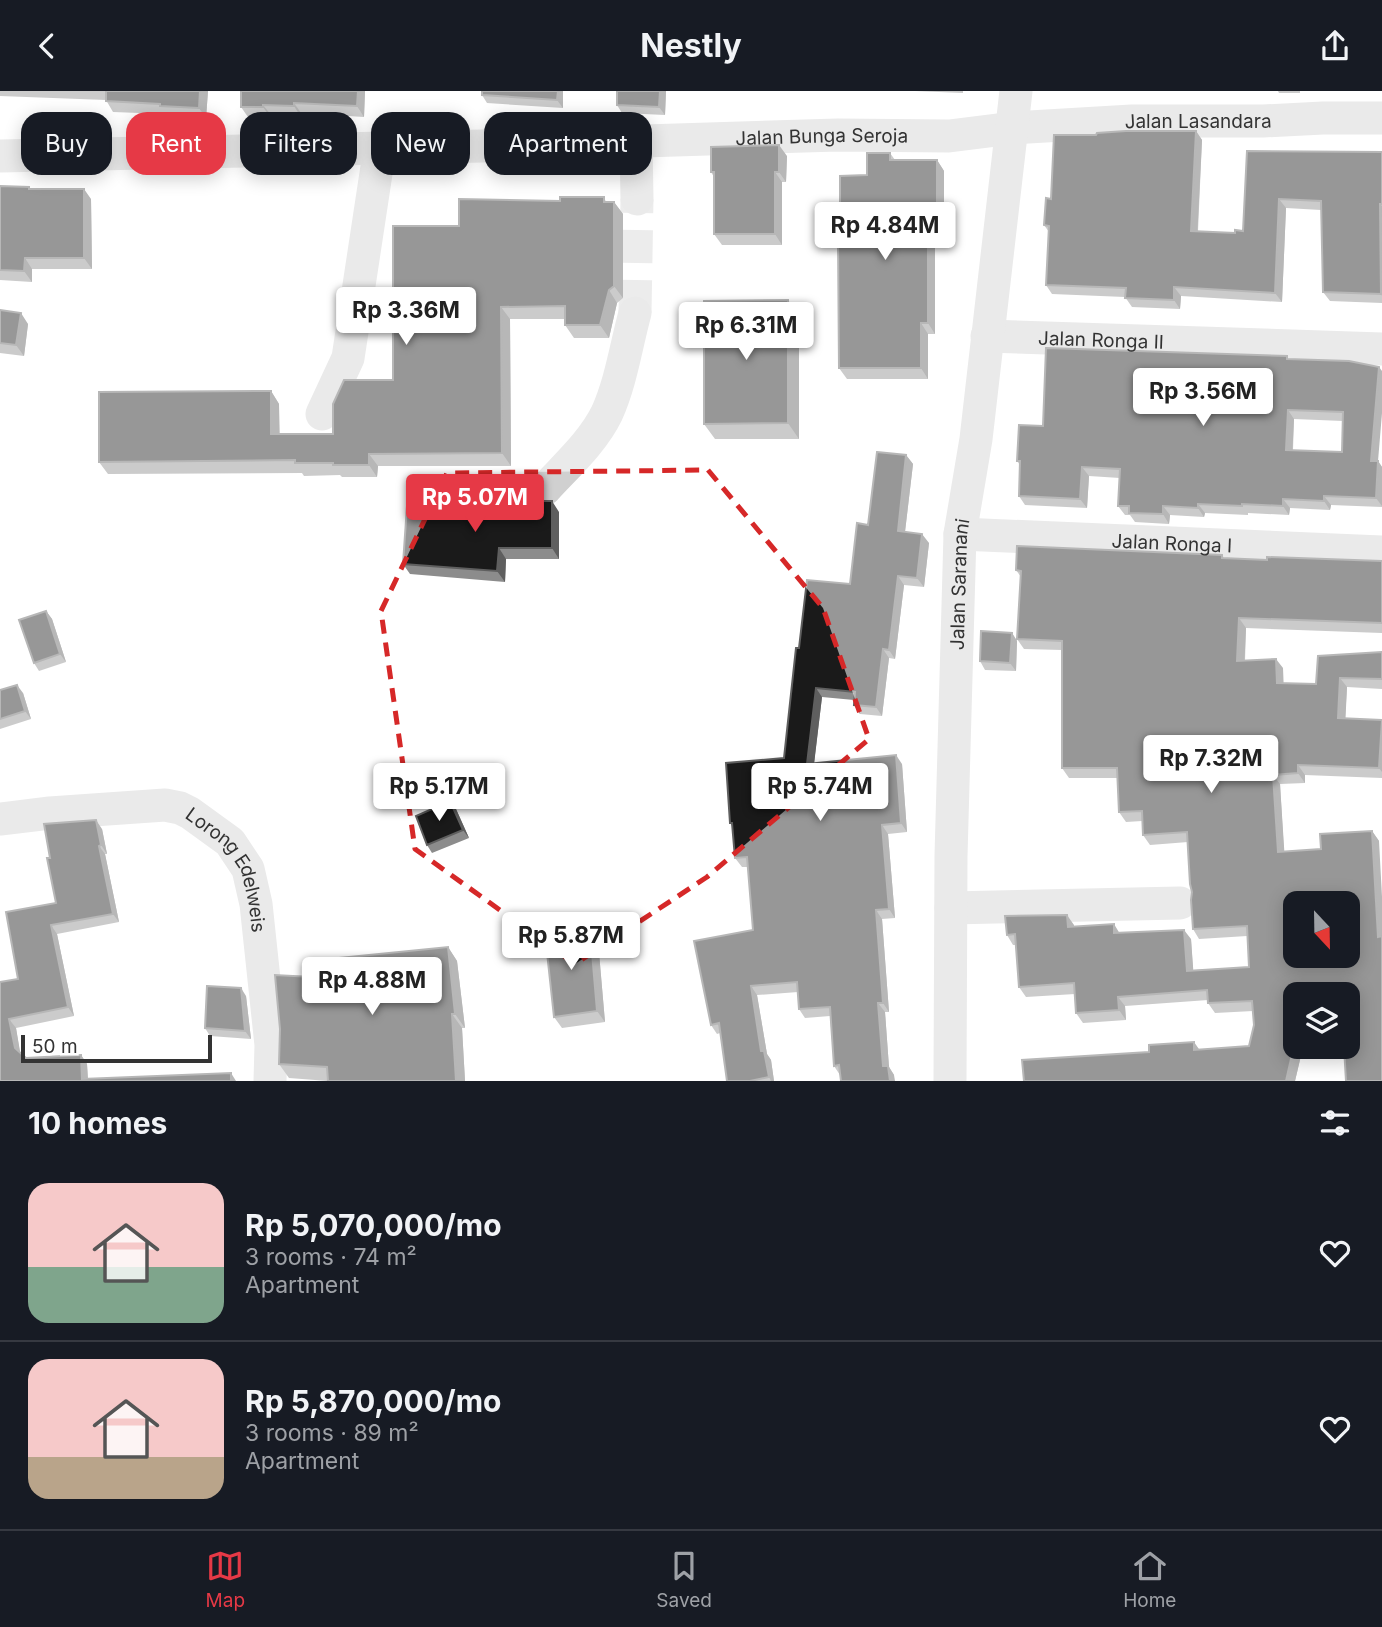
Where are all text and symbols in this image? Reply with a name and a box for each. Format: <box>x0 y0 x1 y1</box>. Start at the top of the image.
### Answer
text: Nestly <box>640 26 742 65</box>
icon: back <box>28 27 66 65</box>
icon: share <box>1316 27 1354 65</box>
street label: Jalan Lasandara <box>1124 110 1272 133</box>
chip: Buy <box>21 112 112 175</box>
chip: Rent <box>126 112 226 175</box>
chip: Filters <box>240 112 357 175</box>
chip: New <box>371 112 470 175</box>
chip: Apartment <box>484 112 652 175</box>
street label: Jalan Bunga Seroja <box>735 124 908 150</box>
pin: Rp 4.84M <box>813 202 957 262</box>
text: Rp 4.84M <box>831 211 939 239</box>
pin: Rp 3.36M <box>334 287 478 347</box>
text: Rp 3.36M <box>352 296 460 324</box>
pin: Rp 6.31M <box>674 303 818 362</box>
text: Rp 6.31M <box>695 311 797 339</box>
street label: Jalan Ronga II <box>1038 327 1164 354</box>
pin: Rp 3.56M <box>1131 369 1275 428</box>
text: Rp 3.56M <box>1149 377 1257 405</box>
pin: Rp 5.07M <box>403 475 547 534</box>
text: Rp 5.07M <box>422 483 528 511</box>
street label: Jalan Saranani <box>946 517 974 650</box>
street label: Jalan Ronga I <box>1111 529 1233 558</box>
pin: Rp 7.32M <box>1139 735 1283 795</box>
text: Rp 7.32M <box>1159 744 1263 772</box>
pin: Rp 5.17M <box>367 763 511 823</box>
pin: Rp 5.74M <box>748 763 892 823</box>
text: Rp 5.17M <box>389 772 489 800</box>
text: Rp 5.74M <box>767 772 873 800</box>
street label: Lorong Edelweis <box>181 803 270 933</box>
north arrow <box>1283 891 1360 968</box>
map controls <box>1283 891 1360 1059</box>
pin: Rp 5.87M <box>499 913 643 972</box>
text: Rp 5.87M <box>518 921 624 949</box>
pin: Rp 4.88M <box>300 957 444 1017</box>
text: Rp 4.88M <box>318 966 426 994</box>
button: layers <box>1283 982 1360 1059</box>
scale bar <box>21 1032 212 1064</box>
text: 50 m <box>32 1035 78 1058</box>
icon: filters <box>1316 1104 1354 1142</box>
text: 10 homes <box>28 1105 167 1141</box>
text: Rp 5,070,000/mo <box>245 1207 502 1243</box>
icon: home <box>84 1211 168 1295</box>
icon: heart <box>1316 1234 1354 1272</box>
text: 3 rooms · 74 m² <box>245 1243 417 1271</box>
text: Apartment <box>245 1271 359 1299</box>
text: Rp 5,870,000/mo <box>245 1383 501 1419</box>
icon: home <box>84 1387 168 1471</box>
icon: heart <box>1316 1410 1354 1448</box>
text: 3 rooms · 89 m² <box>245 1419 419 1447</box>
text: Apartment <box>245 1447 359 1475</box>
tab: Map <box>206 1547 245 1612</box>
tab: Saved <box>656 1547 712 1612</box>
tab: Home <box>1123 1547 1176 1612</box>

